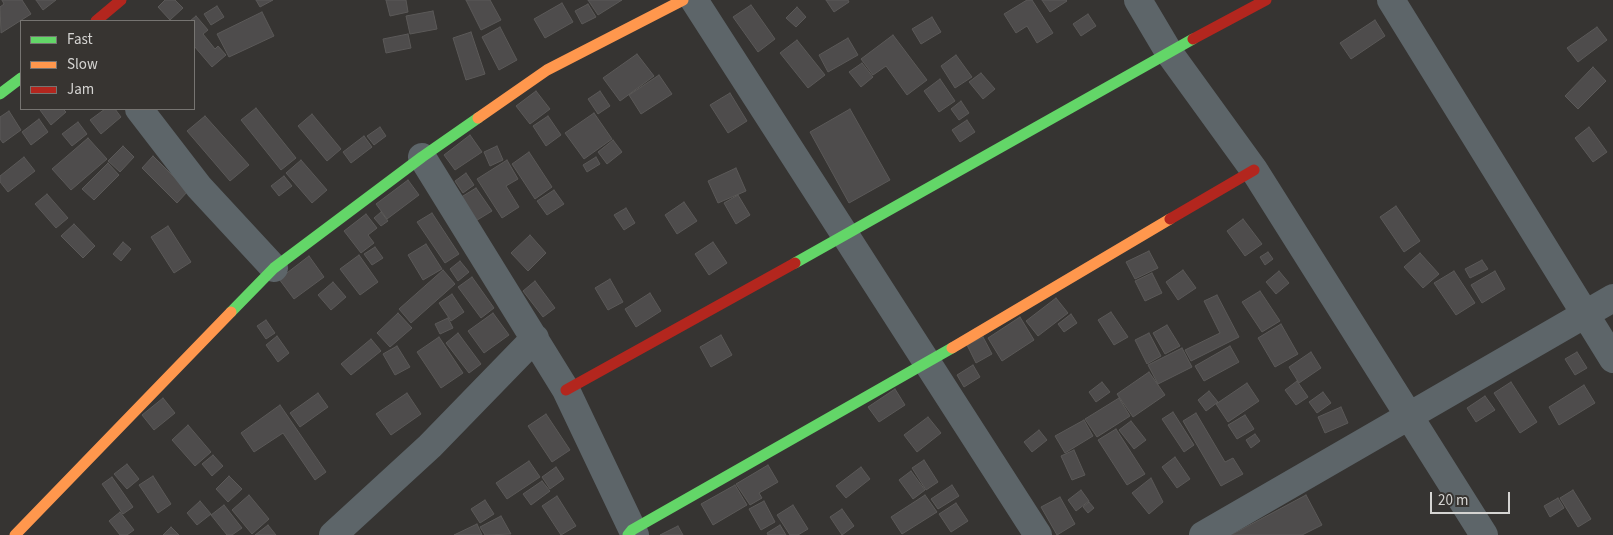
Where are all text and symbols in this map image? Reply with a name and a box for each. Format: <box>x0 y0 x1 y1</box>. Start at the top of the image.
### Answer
legend <box>20 20 195 110</box>
text: Fast <box>67 29 93 50</box>
text: Slow <box>67 54 98 75</box>
text: Jam <box>67 79 94 100</box>
scale bar <box>1433 482 1513 514</box>
text: 20 m <box>1438 490 1468 511</box>

